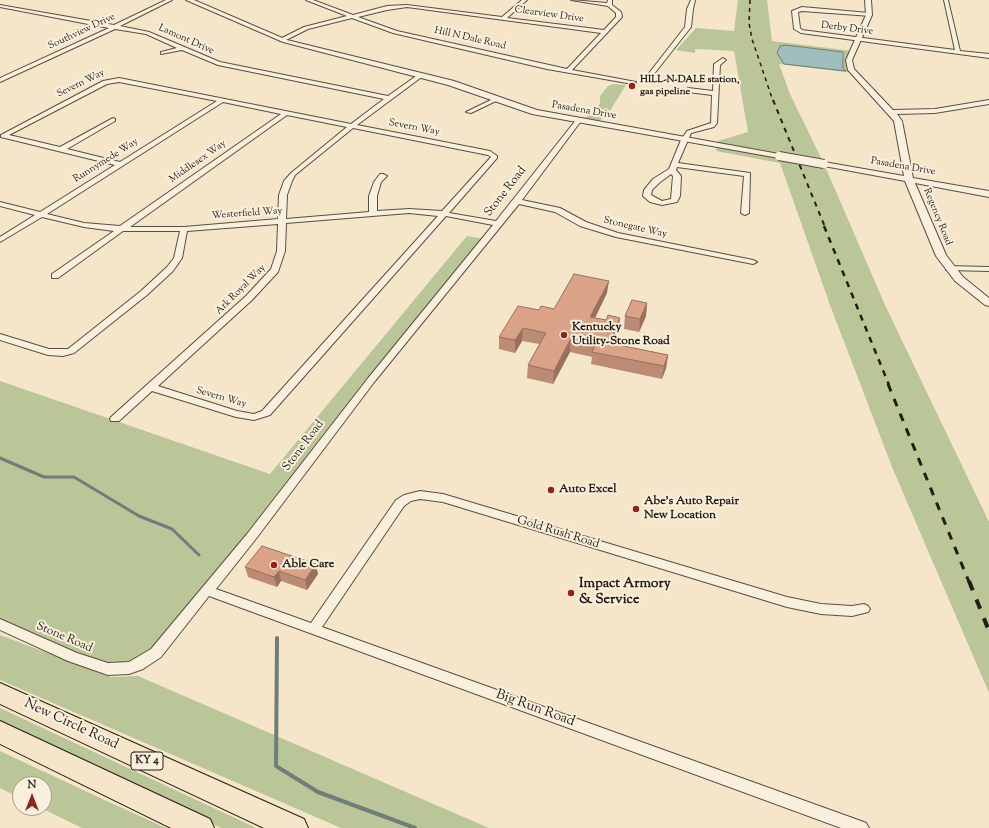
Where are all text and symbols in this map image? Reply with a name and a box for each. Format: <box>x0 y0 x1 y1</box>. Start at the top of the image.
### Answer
street label: Clearview Drive <box>514 4 584 26</box>
street label: Southview Drive <box>47 11 117 53</box>
street label: Derby Drive <box>820 20 874 38</box>
street label: Lamont Drive <box>156 22 216 58</box>
street label: Hill N Dale Road <box>433 25 507 53</box>
street label: Severn Way <box>55 67 107 101</box>
place label: HILL-N-DALE station, gas pipeline <box>640 74 739 98</box>
marker: HILL-N-DALE station, gas pipeline <box>627 81 637 91</box>
street label: Pasadena Drive <box>551 99 617 123</box>
street label: Severn Way <box>387 117 441 139</box>
street label: Runnymede Way <box>71 136 141 186</box>
street label: Middlesex Way <box>167 138 229 186</box>
street label: Pasadena Drive <box>870 155 936 179</box>
street label: Stone Road <box>482 164 530 220</box>
street label: Regency Road <box>920 187 954 247</box>
street label: Westerfield Way <box>211 206 283 222</box>
street label: Stonegate Way <box>602 215 668 241</box>
street label: Ark Royal Way <box>214 263 268 317</box>
place label: Kentucky Utility-Stone Road <box>572 321 670 349</box>
marker: Kentucky Utility-Stone Road <box>559 330 569 340</box>
street label: Severn Way <box>194 385 248 411</box>
street label: Stone Road <box>280 418 328 474</box>
place label: Auto Excel <box>559 483 616 497</box>
marker: Auto Excel <box>546 485 556 495</box>
place label: Abe's Auto Repair New Location <box>644 495 739 523</box>
marker: Abe's Auto Repair New Location <box>631 504 641 514</box>
street label: Gold Rush Road <box>515 514 601 552</box>
place label: Able Care <box>282 558 334 572</box>
marker: Able Care <box>269 560 279 570</box>
place label: Impact Armory & Service <box>579 577 671 610</box>
marker: Impact Armory & Service <box>566 588 576 598</box>
street label: Stone Road <box>34 620 94 656</box>
street label: Big Run Road <box>493 687 577 731</box>
street label: New Circle Road <box>21 696 121 754</box>
road number: KY 4 <box>131 752 163 770</box>
north arrow <box>12 776 52 816</box>
text: N <box>28 777 36 793</box>

